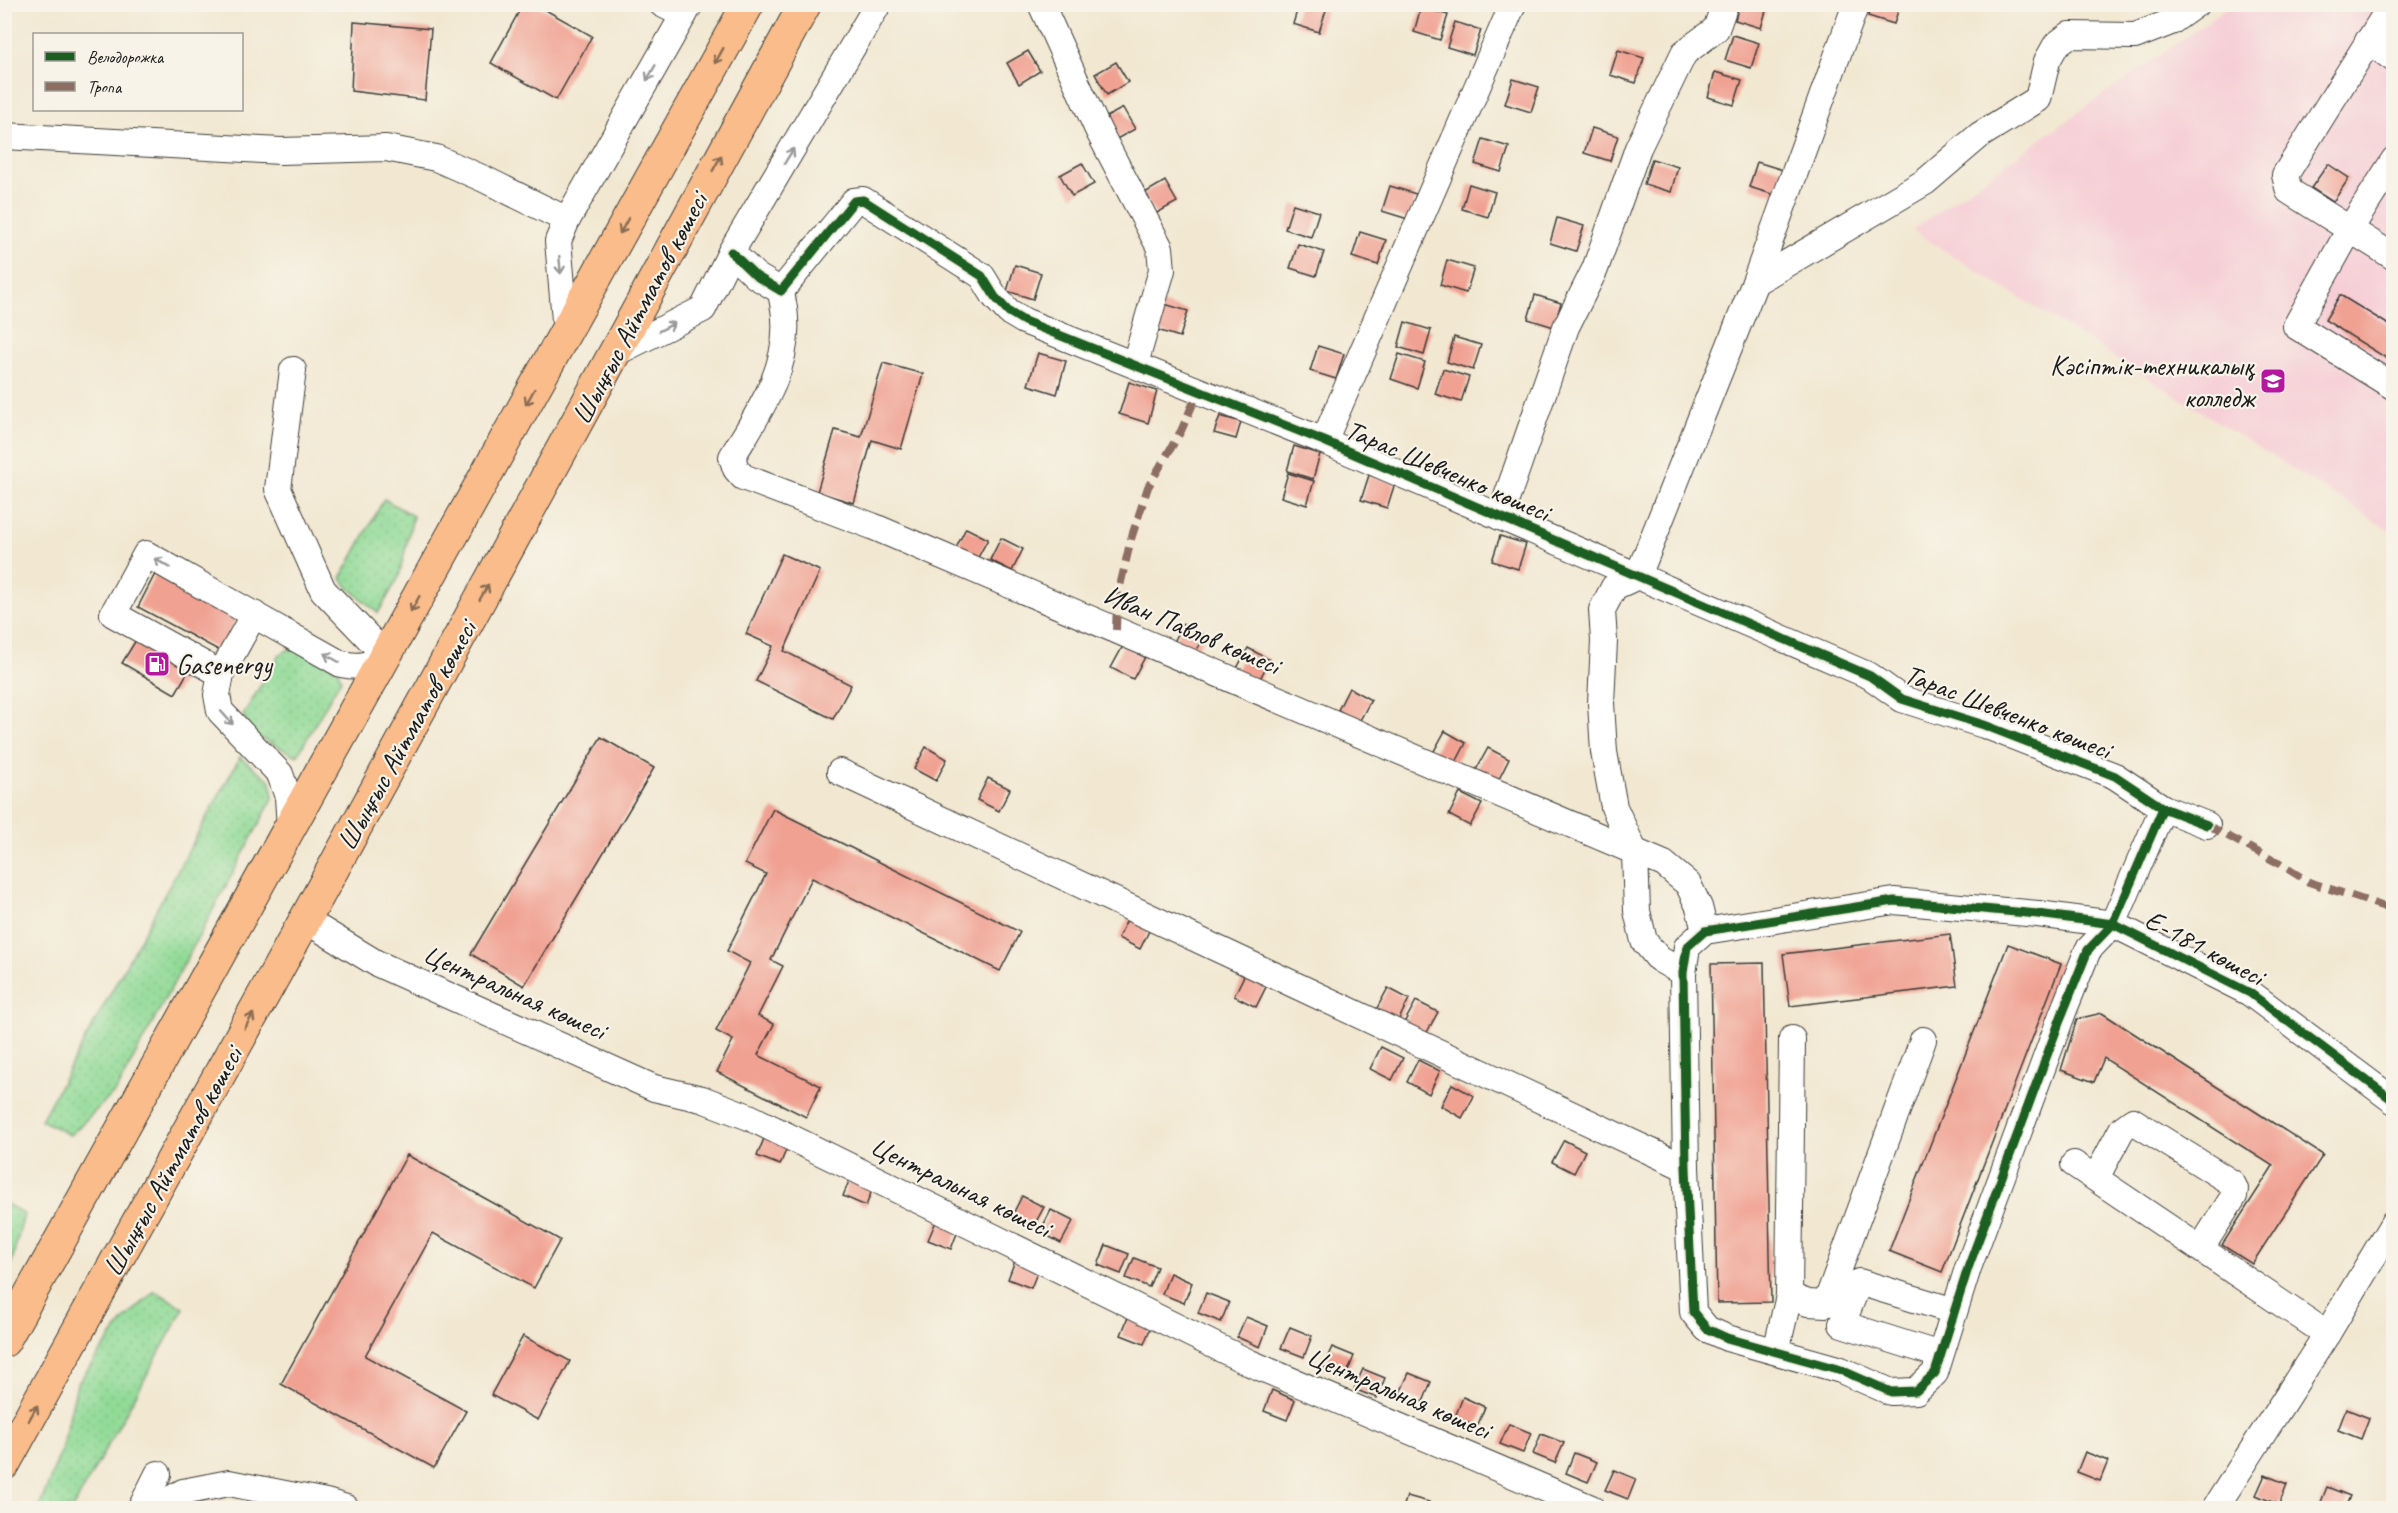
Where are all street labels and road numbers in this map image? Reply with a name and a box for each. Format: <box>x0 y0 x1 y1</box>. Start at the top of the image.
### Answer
street label: Шыңғыс Айтматов көшесі <box>564 183 717 430</box>
street label: Тарас Шевченко көшесі <box>1340 412 1559 531</box>
street label: Иван Павлов көшесі <box>1098 577 1289 684</box>
street label: Шыңғыс Айтматов көшесі <box>329 611 486 856</box>
street label: Тарас Шевченко көшесі <box>1900 656 2120 768</box>
street label: Е-181 көшесі <box>2139 901 2274 995</box>
street label: Центральная көшесі <box>418 936 615 1049</box>
street label: Шыңғыс Айтматов көшесі <box>95 1037 252 1282</box>
street label: Центральная көшесі <box>865 1128 1060 1247</box>
street label: Центральная көшесі <box>1302 1338 1499 1448</box>

